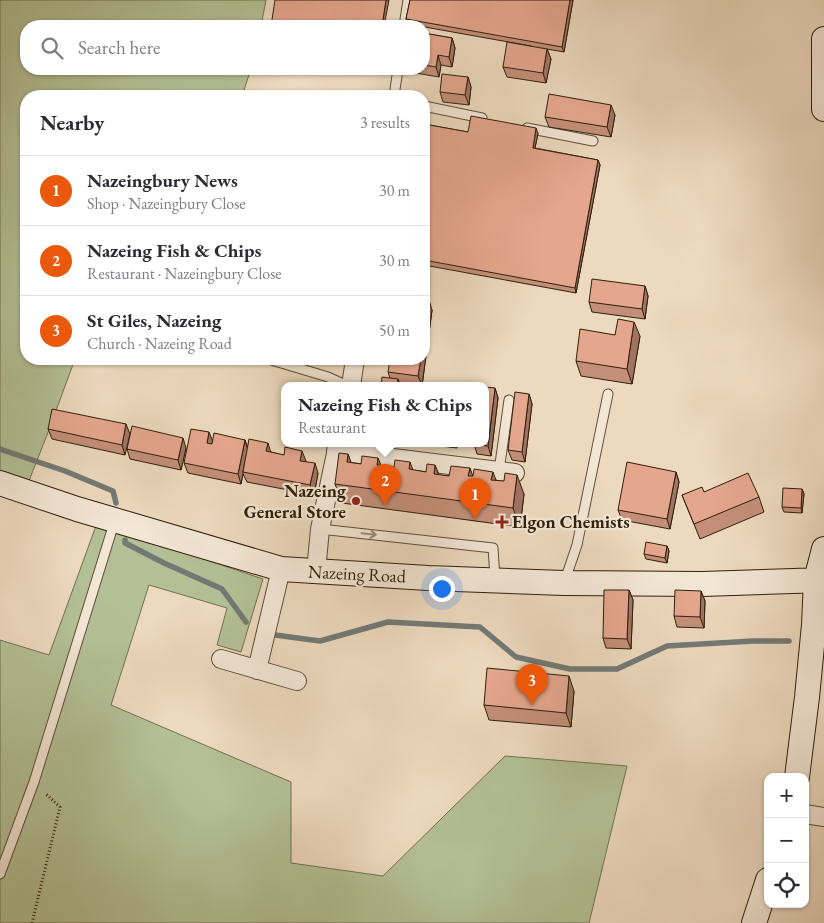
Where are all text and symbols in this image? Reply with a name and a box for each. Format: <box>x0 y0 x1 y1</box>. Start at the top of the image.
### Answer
search box <box>20 20 430 75</box>
icon: search <box>38 34 66 62</box>
text: Search here <box>78 35 160 60</box>
text: Nearby <box>40 109 104 136</box>
text: 3 results <box>360 112 410 133</box>
text: Nazeingbury News <box>87 168 238 193</box>
text: 1 <box>52 180 60 201</box>
text: 30 m <box>379 180 410 201</box>
text: Shop · Nazeingbury Close <box>87 193 246 214</box>
text: Nazeing Fish & Chips <box>87 238 261 263</box>
text: 2 <box>52 250 60 271</box>
text: 30 m <box>379 250 410 271</box>
text: Restaurant · Nazeingbury Close <box>87 263 282 284</box>
text: St Giles, Nazeing <box>87 308 221 333</box>
text: 3 <box>52 320 60 341</box>
text: 50 m <box>379 320 410 341</box>
text: Church · Nazeing Road <box>87 333 232 354</box>
popup <box>281 382 489 447</box>
text: Nazeing Fish & Chips <box>298 392 472 417</box>
text: Restaurant <box>298 417 366 438</box>
pin: 2 <box>369 464 401 505</box>
pin: 1 <box>459 478 491 519</box>
place label: Nazeing General Store <box>244 479 347 523</box>
marker: Nazeing General Store <box>350 495 362 507</box>
place label: Elgon Chemists <box>512 510 630 533</box>
marker: Elgon Chemists <box>496 516 508 528</box>
one-way arrow <box>361 529 377 539</box>
street label: Nazeing Road <box>308 559 407 588</box>
your location <box>429 576 455 602</box>
pin: 3 <box>516 664 548 705</box>
map controls <box>764 773 809 908</box>
button: + <box>764 773 809 818</box>
button: − <box>764 818 809 863</box>
button: locate <box>764 863 809 908</box>

